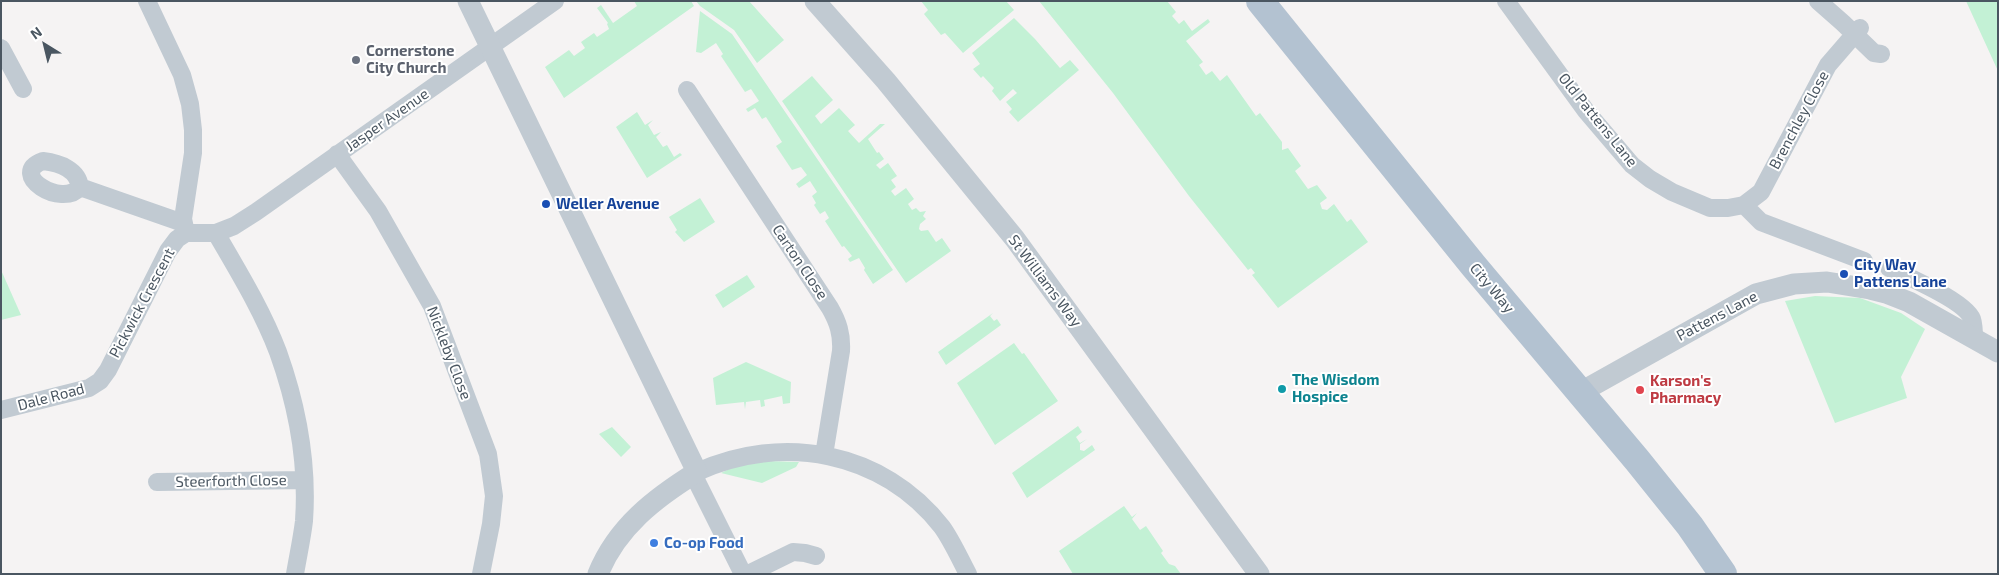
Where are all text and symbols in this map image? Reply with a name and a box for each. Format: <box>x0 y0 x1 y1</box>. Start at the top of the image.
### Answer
north arrow <box>20 20 70 70</box>
text: N <box>27 23 45 42</box>
place label: Cornerstone City Church <box>366 42 454 77</box>
marker: Cornerstone City Church <box>350 54 362 66</box>
street label: Brenchley Close <box>1765 68 1833 172</box>
street label: Old Pattens Lane <box>1555 70 1641 170</box>
street label: Jasper Avenue <box>342 85 432 155</box>
place label: Weller Avenue <box>556 195 659 213</box>
marker: Weller Avenue <box>540 198 552 210</box>
street label: Carton Close <box>768 221 832 303</box>
street label: St Williams Way <box>1005 231 1085 331</box>
street label: Pickwick Crescent <box>105 245 179 361</box>
place label: City Way Pattens Lane <box>1854 256 1947 291</box>
street label: City Way <box>1466 259 1518 317</box>
marker: City Way Pattens Lane <box>1838 268 1850 280</box>
street label: Pattens Lane <box>1674 287 1760 345</box>
street label: Nickleby Close <box>423 304 475 402</box>
place label: The Wisdom Hospice <box>1292 371 1380 406</box>
place label: Karson's Pharmacy <box>1650 372 1721 407</box>
street label: Dale Road <box>16 379 86 415</box>
marker: The Wisdom Hospice <box>1276 383 1288 395</box>
marker: Karson's Pharmacy <box>1634 384 1646 396</box>
street label: Steerforth Close <box>175 471 287 491</box>
place label: Co-op Food <box>664 534 744 552</box>
marker: Co-op Food <box>648 537 660 549</box>

